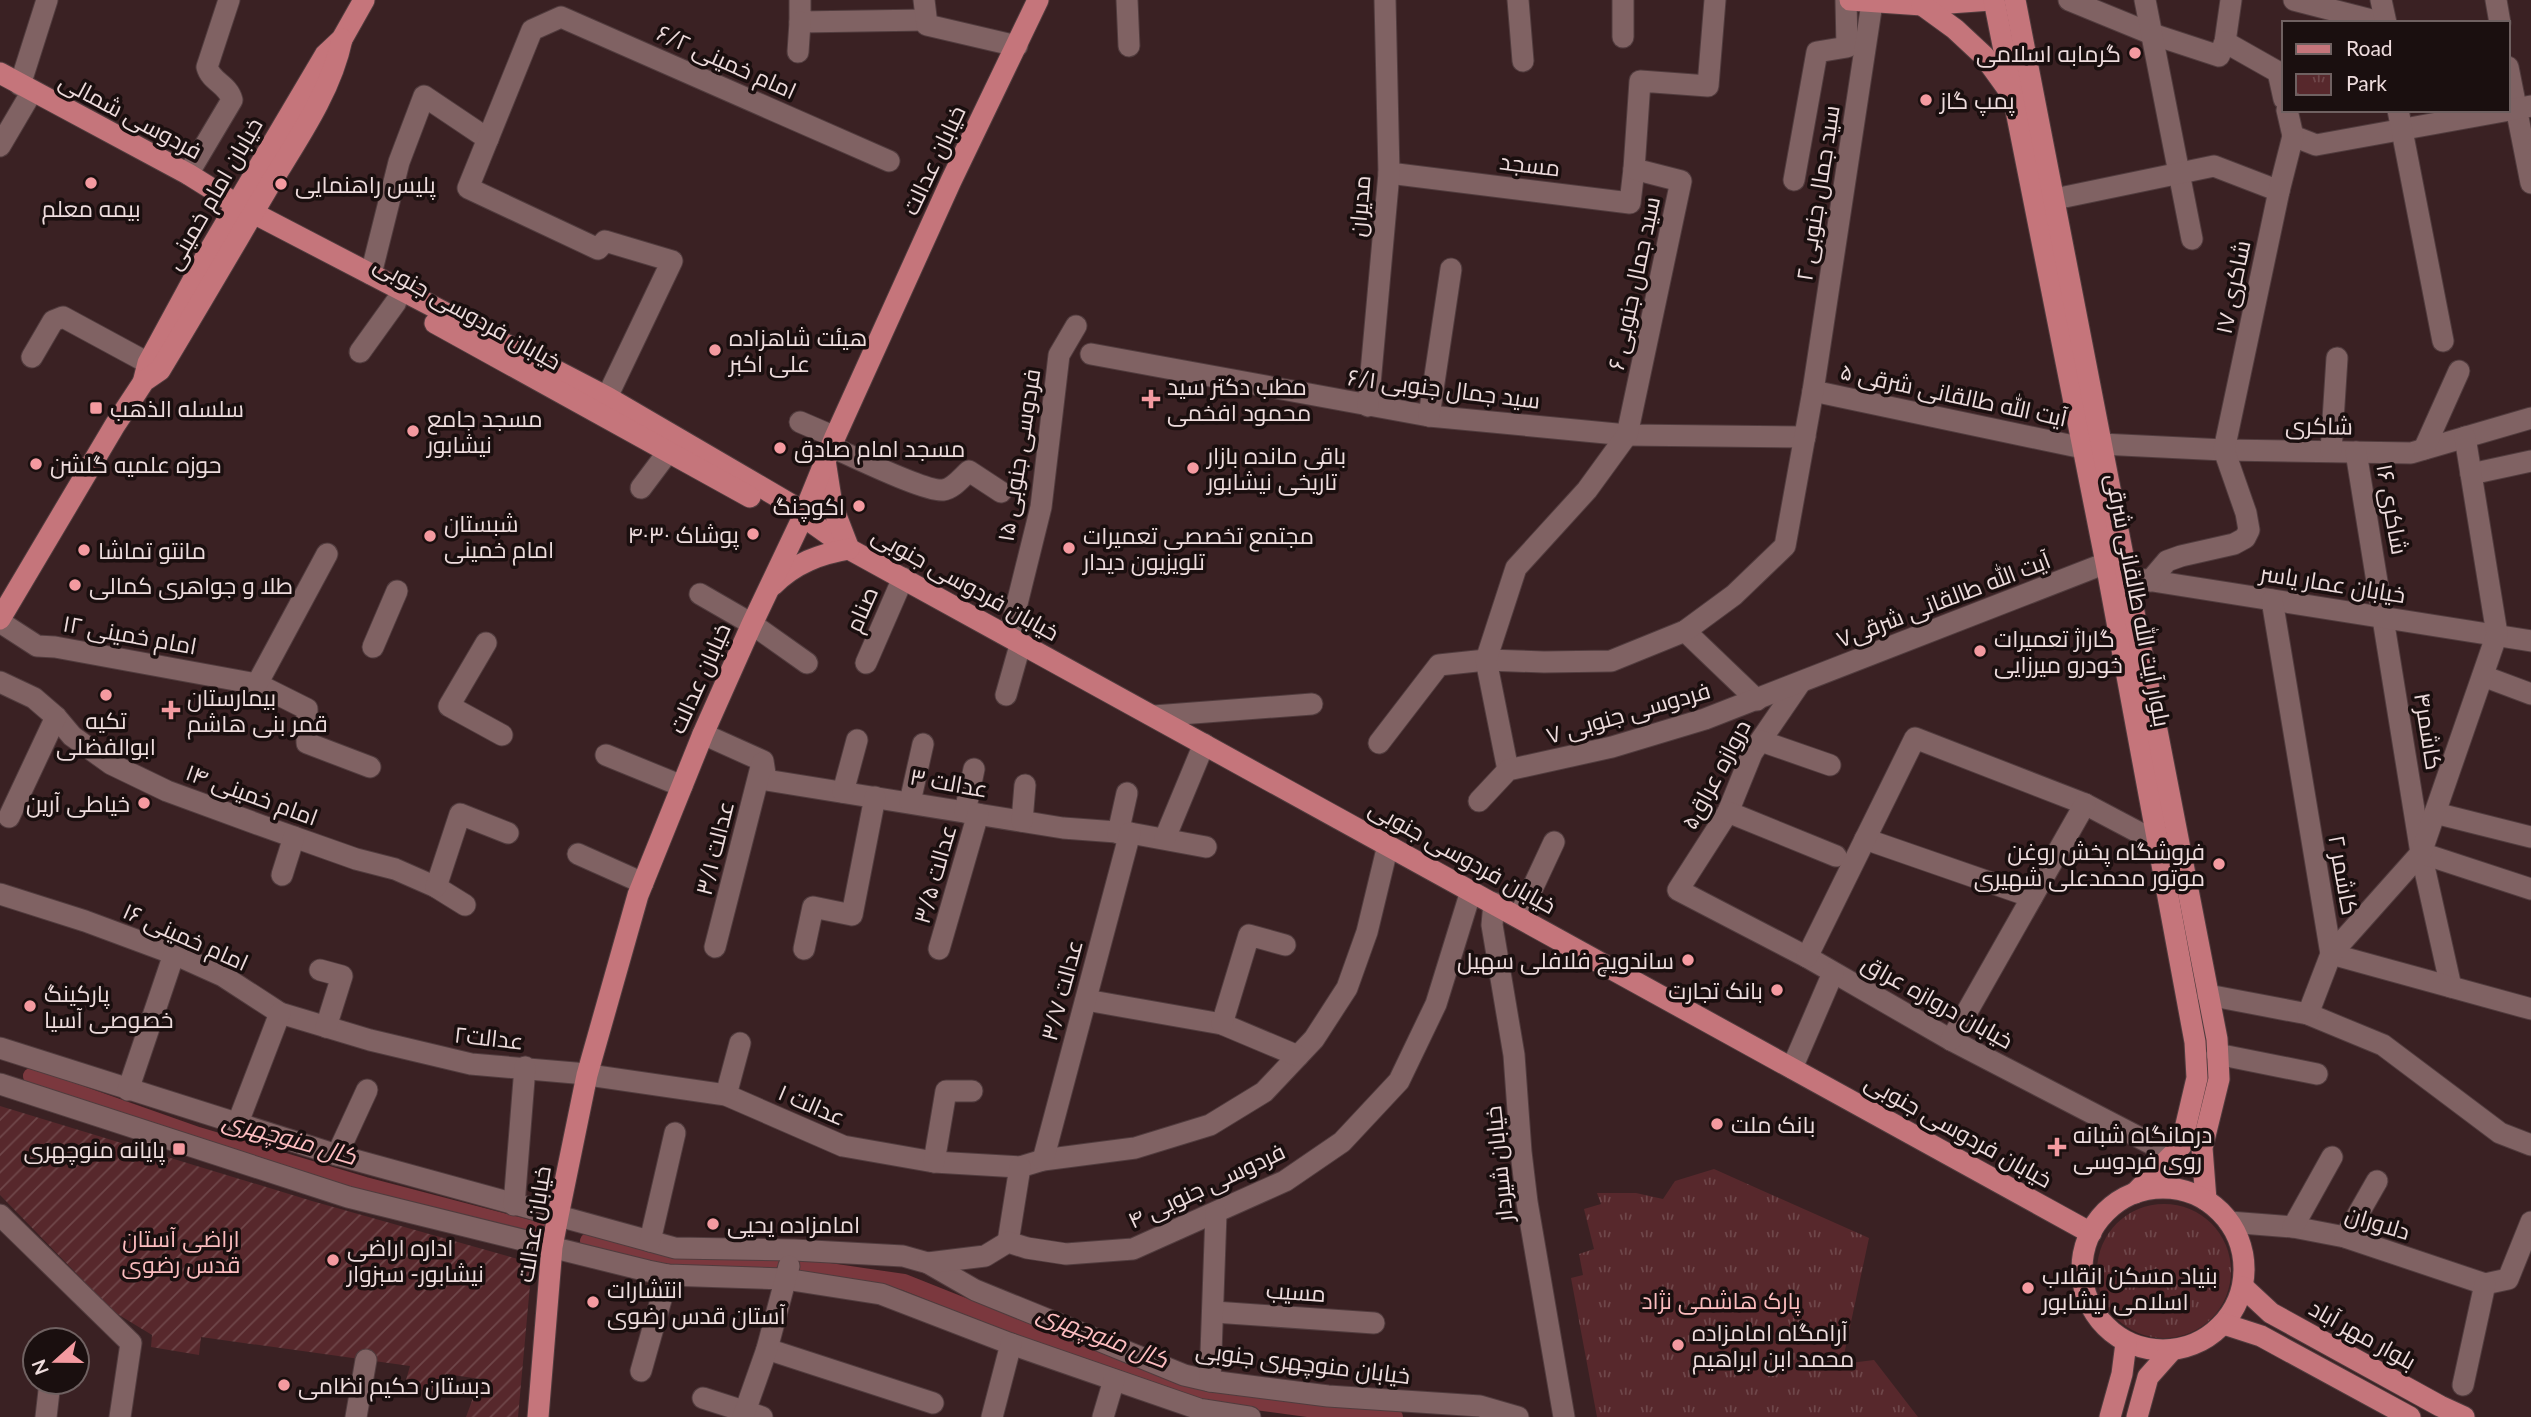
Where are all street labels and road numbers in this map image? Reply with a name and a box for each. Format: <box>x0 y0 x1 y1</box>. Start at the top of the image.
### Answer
street label: امام خمینی ۶/۲ <box>652 18 801 107</box>
street label: فردوسی شمالی <box>54 66 207 165</box>
street label: خیابان عدالت <box>895 101 971 220</box>
street label: سید جمال جنوبی ۲ <box>1789 103 1846 283</box>
street label: خیابان امام خمینی <box>158 112 270 275</box>
street label: مسجد <box>1498 146 1562 182</box>
street label: مدیران <box>1342 174 1377 238</box>
street label: سید جمال جنوبی ۶ <box>1601 194 1666 372</box>
street label: شاکری ۱۷ <box>2208 238 2257 337</box>
street label: خیابان فردوسی جنوبی <box>369 249 566 376</box>
street label: آیت الله طالقانی شرقی ۵ <box>1838 356 2070 433</box>
street label: سید جمال جنوبی ۶/۱ <box>1346 362 1542 415</box>
street label: فردوسی جنوبی ۱۵ <box>991 367 1046 544</box>
street label: شاکری <box>2285 410 2353 441</box>
street label: شاکری ۱۶ <box>2370 461 2415 557</box>
street label: بلوار آیت الله طالقانی شرقی <box>2100 471 2177 729</box>
street label: خیابان فردوسی جنوبی <box>867 520 1064 647</box>
street label: آیت الله طالقانی شرقی۷ <box>1832 545 2054 654</box>
street label: خیابان عمار یاسر <box>2256 557 2408 609</box>
street label: صنام <box>839 582 886 637</box>
street label: امام خمینی ۱۲ <box>60 608 199 662</box>
street label: خیابان عدالت <box>662 619 737 738</box>
street label: فردوسی جنوبی ۷ <box>1543 675 1714 750</box>
street label: کاشمر۴ <box>2409 690 2449 772</box>
street label: دروازه عراق۵ <box>1674 714 1757 834</box>
street label: امام خمینی ۱۴ <box>181 757 322 834</box>
street label: عدالت ۳ <box>908 761 990 803</box>
street label: خیابان فردوسی جنوبی <box>1364 793 1561 920</box>
street label: عدالت ۳/۱ <box>689 798 739 898</box>
street label: عدالت ۳/۵ <box>907 821 961 927</box>
street label: کاشمر ۲ <box>2323 833 2365 917</box>
street label: امام خمینی ۱۶ <box>118 896 253 979</box>
street label: عدالت ۳/۷ <box>1034 936 1088 1044</box>
street label: خیابان دروازه عراق <box>1857 948 2018 1055</box>
street label: عدالت۲ <box>453 1019 525 1055</box>
street label: خیابان فردوسی جنوبی <box>1860 1067 2057 1194</box>
street label: عدالت ۱ <box>774 1077 850 1131</box>
street label: خیابان شیردار <box>1478 1105 1519 1225</box>
street label: فردوسی جنوبی ۴ <box>1123 1136 1289 1235</box>
street label: خیابان عدالت <box>510 1164 557 1284</box>
street label: دلاوران <box>2342 1199 2414 1246</box>
street label: مسیب <box>1265 1275 1327 1307</box>
street label: بلوار مهر آباد <box>2304 1293 2421 1376</box>
street label: خیابان منوچهری جنوبی <box>1194 1335 1412 1391</box>

